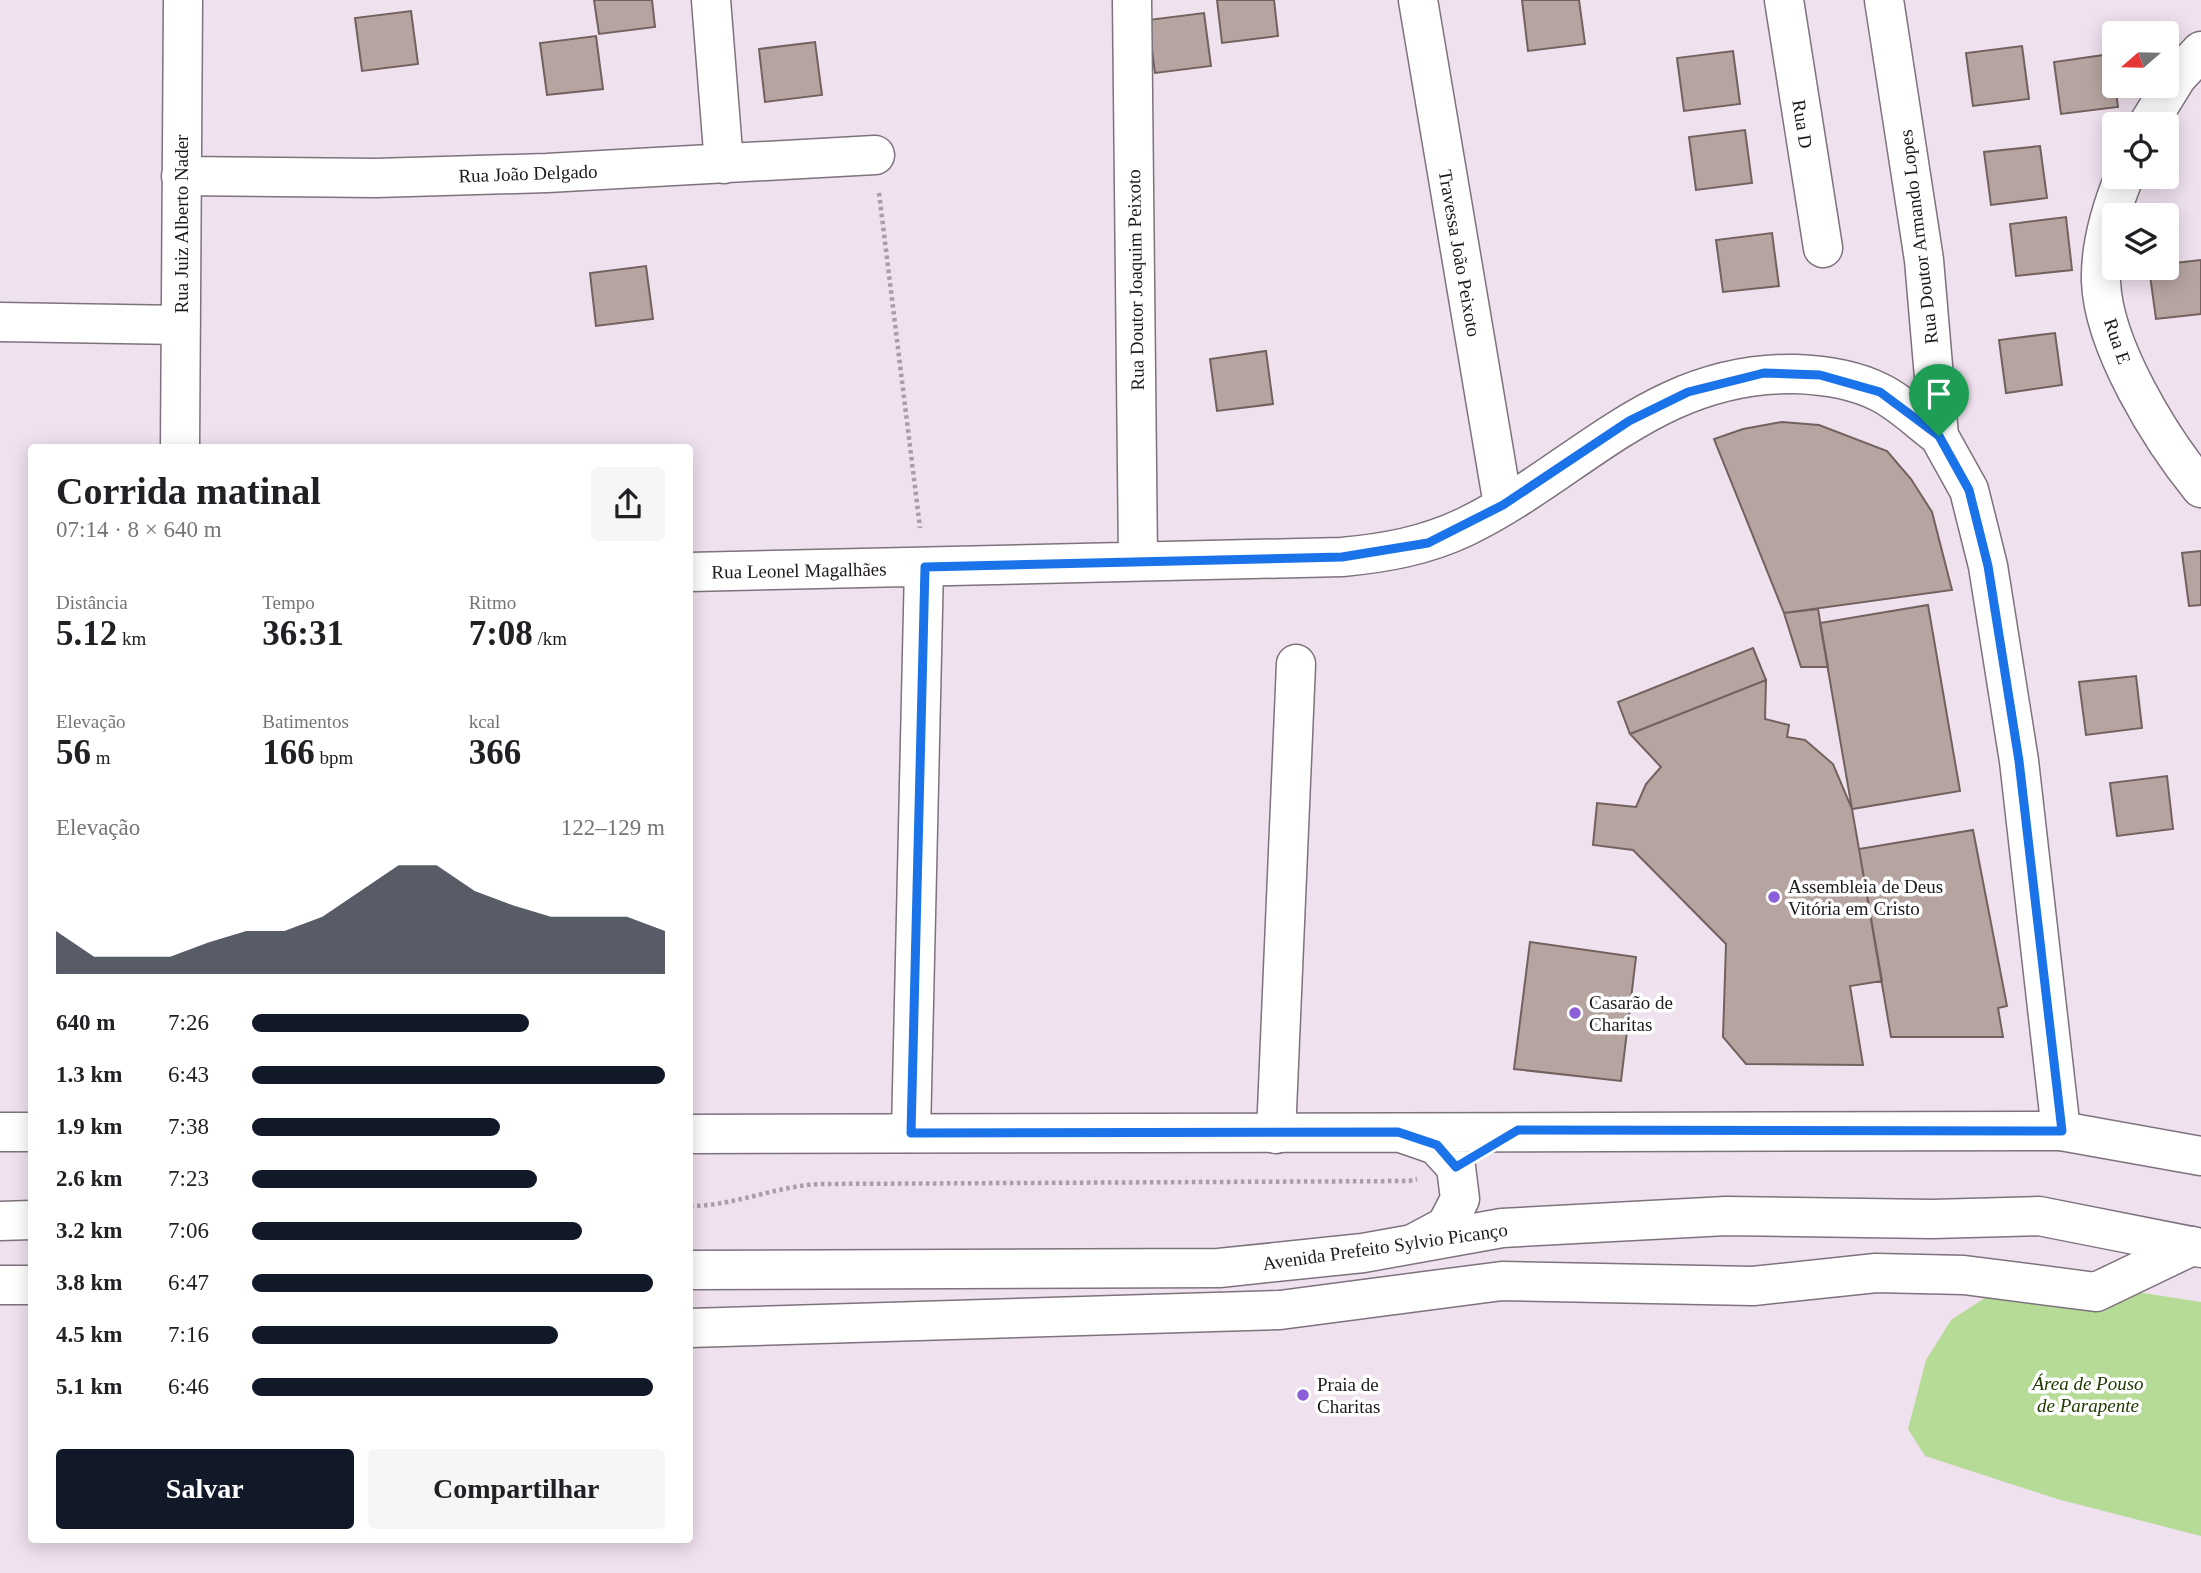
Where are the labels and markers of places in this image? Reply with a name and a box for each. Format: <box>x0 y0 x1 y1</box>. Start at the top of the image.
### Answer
pin <box>1909 364 1969 436</box>
place label: Assembleia de Deus Vitória em Cristo <box>1788 876 1943 919</box>
marker: Assembleia de Deus Vitória em Cristo <box>1766 889 1782 905</box>
place label: Casarão de Charitas <box>1589 992 1673 1035</box>
marker: Casarão de Charitas <box>1567 1005 1583 1021</box>
place label: Praia de Charitas <box>1317 1374 1380 1417</box>
marker: Praia de Charitas <box>1295 1387 1311 1403</box>

